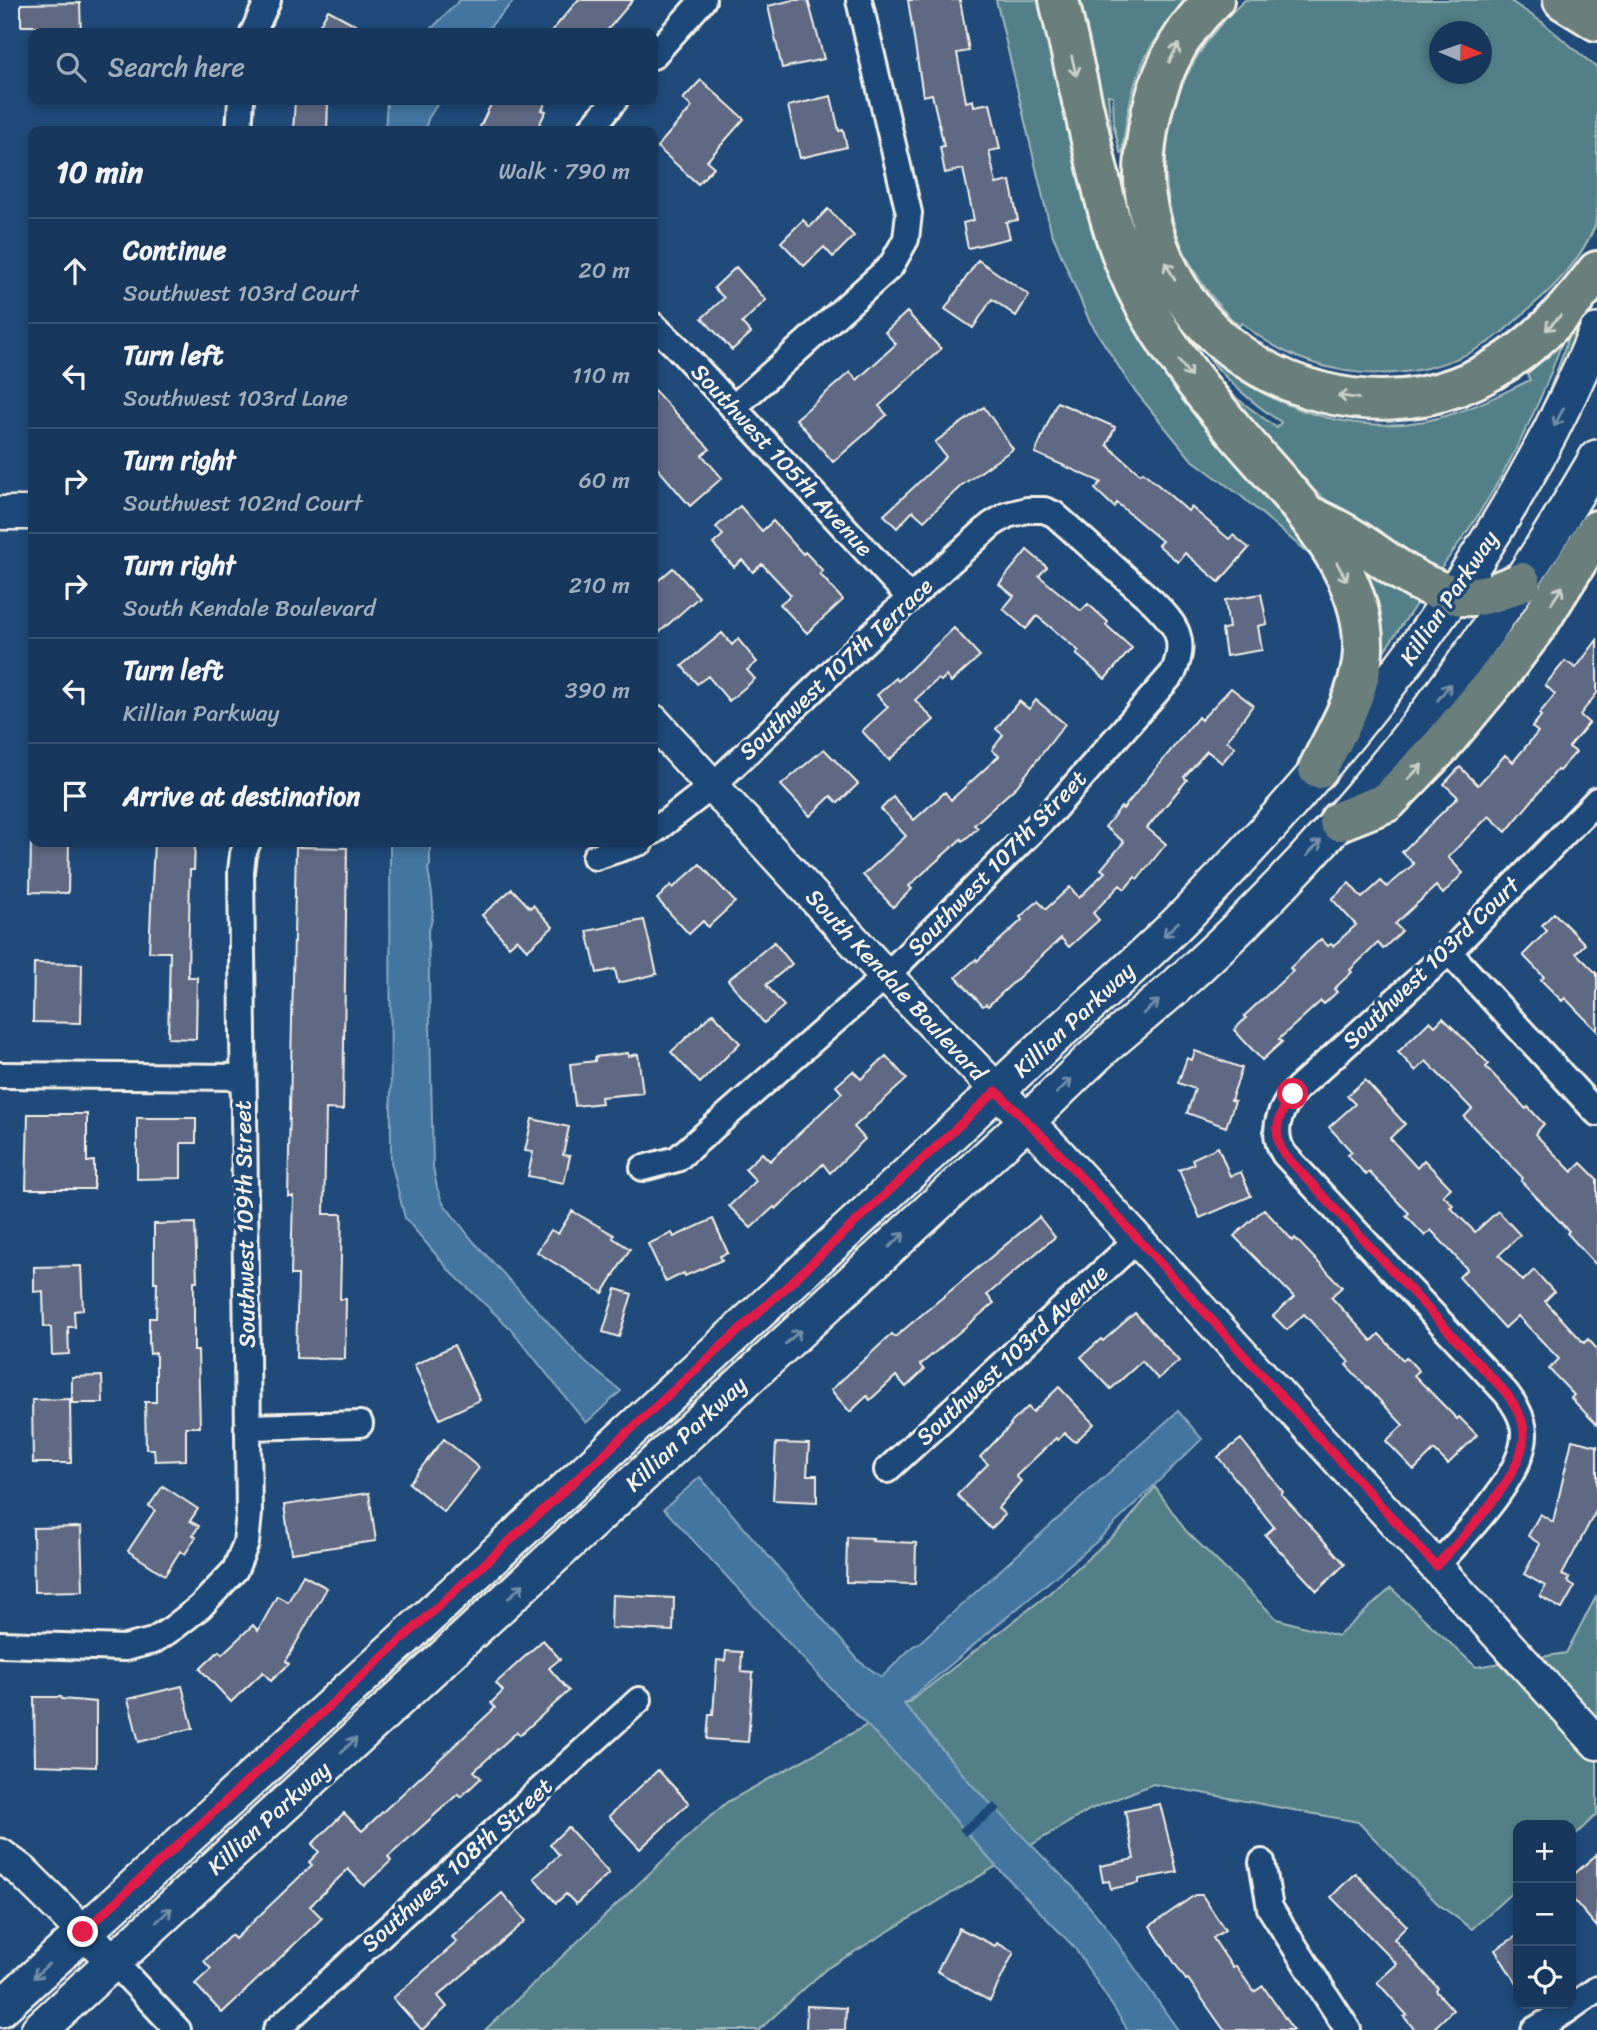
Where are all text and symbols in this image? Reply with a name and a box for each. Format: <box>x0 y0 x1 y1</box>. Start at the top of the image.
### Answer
north arrow <box>1429 21 1492 84</box>
search box <box>28 28 658 105</box>
one-way arrow <box>1167 43 1181 63</box>
text: Search here <box>108 44 245 90</box>
icon: search <box>52 48 90 86</box>
one-way arrow <box>1068 55 1081 77</box>
text: 10 min <box>56 145 143 199</box>
text: Walk · 790 m <box>498 151 630 192</box>
text: Continue <box>123 227 226 273</box>
text: 20 m <box>579 250 630 291</box>
icon: ahead <box>56 252 94 290</box>
one-way arrow <box>1162 261 1176 282</box>
text: Southwest 103rd Court <box>123 273 359 314</box>
one-way arrow <box>1545 315 1562 332</box>
text: Turn left <box>123 332 223 378</box>
street label: Southwest 105th Avenue <box>681 353 883 567</box>
text: 110 m <box>572 355 630 396</box>
icon: left <box>56 357 94 395</box>
one-way arrow <box>1178 359 1192 378</box>
text: Southwest 103rd Lane <box>123 378 348 419</box>
one-way arrow <box>1337 390 1359 403</box>
one-way arrow <box>1551 406 1565 426</box>
text: Turn right <box>123 437 236 483</box>
text: 60 m <box>579 460 630 501</box>
icon: right <box>56 462 94 500</box>
text: Southwest 102nd Court <box>123 483 362 524</box>
street label: Killian Parkway <box>1388 522 1510 674</box>
text: Turn right <box>123 542 236 588</box>
one-way arrow <box>1335 561 1349 581</box>
text: 210 m <box>569 565 630 606</box>
icon: right <box>56 567 94 605</box>
street label: Southwest 107th Terrace <box>729 567 943 771</box>
one-way arrow <box>1550 585 1564 605</box>
text: South Kendale Boulevard <box>123 588 376 629</box>
text: Turn left <box>123 647 223 693</box>
text: 390 m <box>565 670 630 711</box>
icon: left <box>56 672 94 710</box>
one-way arrow <box>1436 683 1451 701</box>
text: Killian Parkway <box>123 693 279 734</box>
street label: Southwest 107th Street <box>897 760 1097 966</box>
one-way arrow <box>1407 764 1424 781</box>
text: Arrive at destination <box>123 773 360 819</box>
icon: arrive <box>56 777 94 815</box>
one-way arrow <box>1305 840 1322 857</box>
street label: Southwest 103rd Court <box>1332 865 1531 1060</box>
street label: South Kendale Boulevard <box>795 879 998 1093</box>
one-way arrow <box>1163 921 1180 938</box>
street label: Killian Parkway <box>1003 952 1145 1088</box>
one-way arrow <box>1142 999 1160 1015</box>
one-way arrow <box>1055 1078 1072 1095</box>
route start <box>1277 1078 1308 1109</box>
street label: Southwest 109th Street <box>222 1100 268 1348</box>
one-way arrow <box>888 1231 905 1248</box>
street label: Southwest 103rd Avenue <box>906 1254 1118 1456</box>
one-way arrow <box>784 1329 802 1345</box>
street label: Killian Parkway <box>615 1366 757 1502</box>
one-way arrow <box>507 1582 524 1599</box>
one-way arrow <box>340 1737 358 1753</box>
street label: Killian Parkway <box>197 1750 341 1886</box>
street label: Southwest 108th Street <box>351 1767 563 1963</box>
map controls <box>1513 1820 1576 2009</box>
button: + <box>1513 1820 1576 1883</box>
button: − <box>1513 1883 1576 1946</box>
one-way arrow <box>155 1907 172 1924</box>
route end <box>67 1916 98 1947</box>
button: locate <box>1513 1946 1576 2009</box>
one-way arrow <box>33 1962 50 1979</box>

